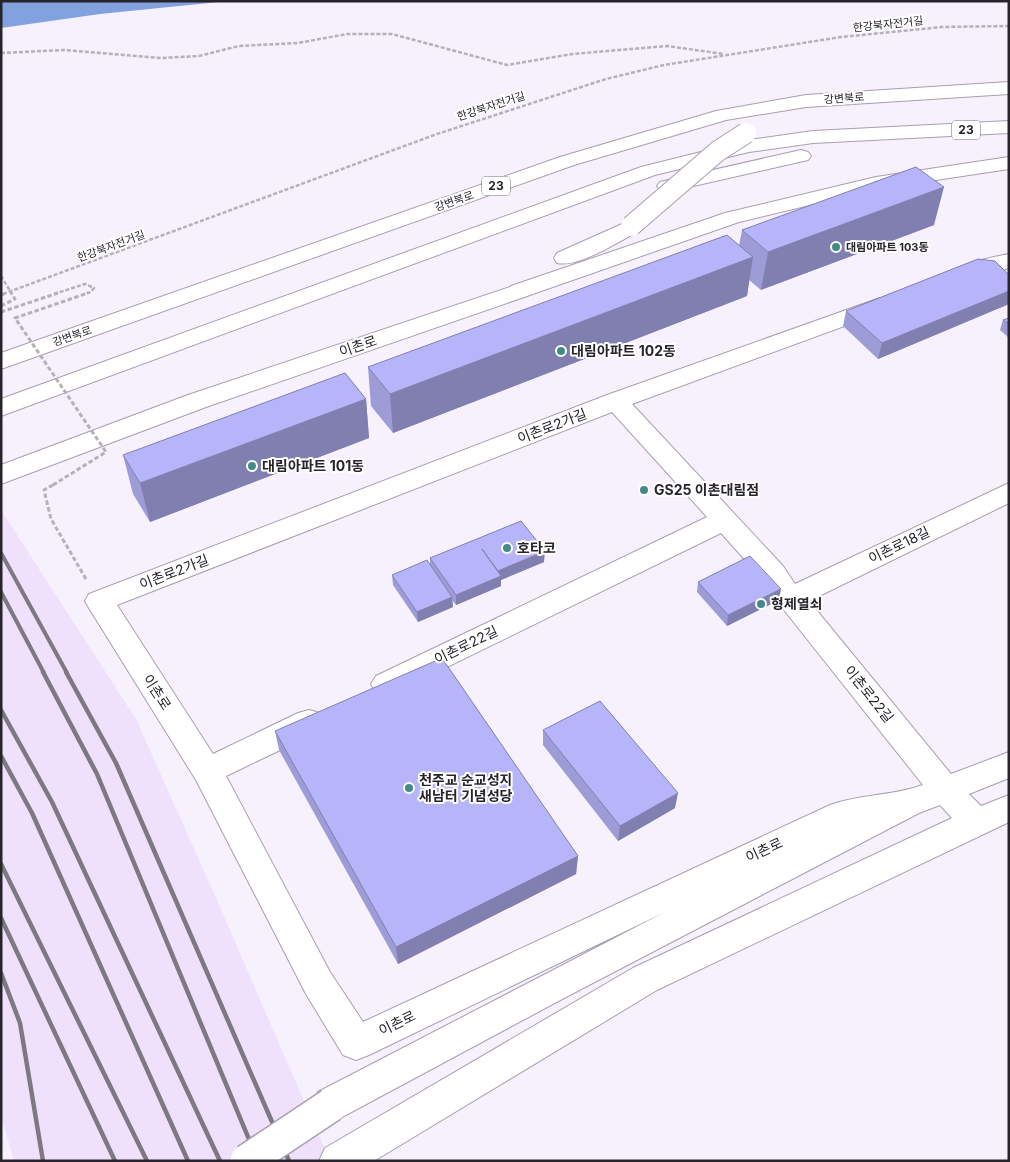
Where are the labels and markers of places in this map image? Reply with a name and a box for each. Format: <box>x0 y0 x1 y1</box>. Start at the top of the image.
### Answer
place label: 대림아파트 103동 <box>846 240 929 254</box>
marker: 대림아파트 103동 <box>830 241 842 253</box>
place label: 대림아파트 102동 <box>571 342 676 359</box>
marker: 대림아파트 102동 <box>555 345 567 357</box>
place label: 대림아파트 101동 <box>262 457 364 474</box>
marker: 대림아파트 101동 <box>246 460 258 472</box>
place label: GS25 이촌대림점 <box>654 481 759 498</box>
marker: GS25 이촌대림점 <box>638 484 650 496</box>
place label: 호타코 <box>517 539 556 556</box>
marker: 호타코 <box>501 542 513 554</box>
place label: 형제열쇠 <box>771 595 823 612</box>
marker: 형제열쇠 <box>755 598 767 610</box>
place label: 천주교 순교성지 새남터 기념성당 <box>419 771 513 804</box>
marker: 천주교 순교성지 새남터 기념성당 <box>403 782 415 794</box>

